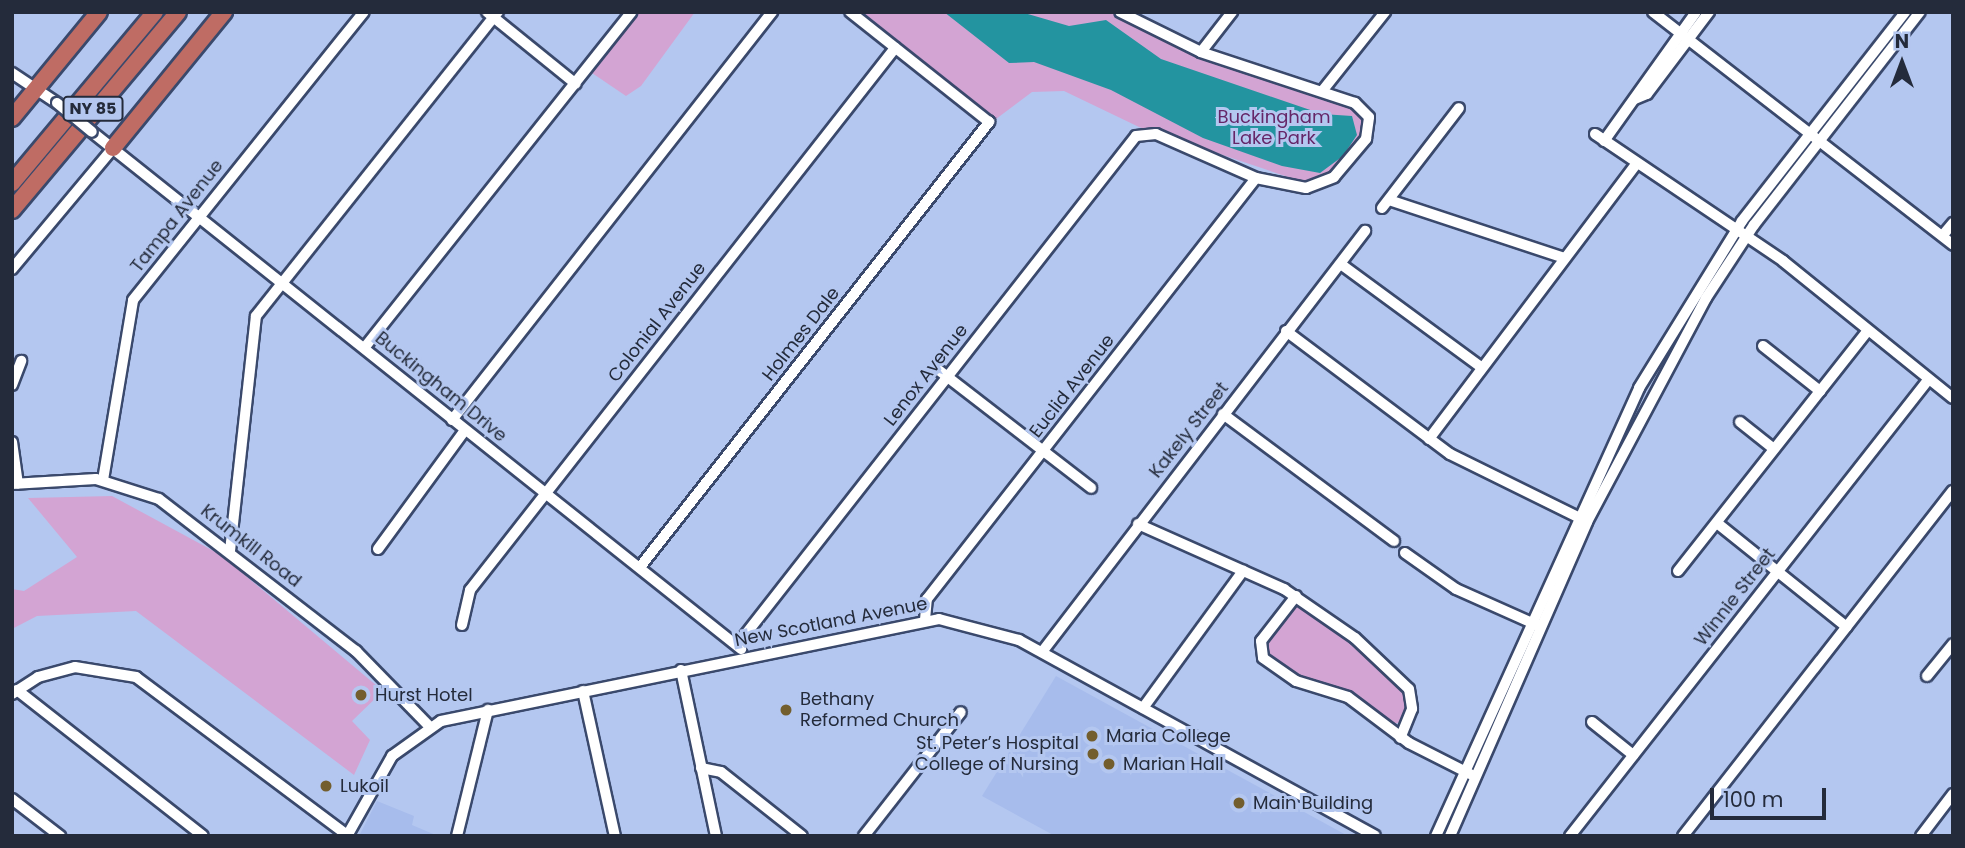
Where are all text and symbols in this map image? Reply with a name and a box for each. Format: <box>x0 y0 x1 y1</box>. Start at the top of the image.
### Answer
north arrow <box>1867 28 1937 98</box>
text: N <box>1895 28 1909 55</box>
road number: NY 85 <box>62 96 124 122</box>
park label: Buckingham Lake Park <box>1217 107 1331 150</box>
street label: Tampa Avenue <box>126 155 228 277</box>
street label: Colonial Avenue <box>603 258 711 386</box>
street label: Holmes Dale <box>758 283 844 385</box>
street label: Lenox Avenue <box>880 320 972 430</box>
street label: Buckingham Drive <box>371 327 511 447</box>
street label: Euclid Avenue <box>1025 330 1119 442</box>
street label: Kakely Street <box>1145 378 1233 482</box>
street label: Krumkill Road <box>196 500 306 592</box>
street label: Winnie Street <box>1690 544 1780 650</box>
street label: New Scotland Avenue <box>733 593 929 651</box>
place label: Hurst Hotel <box>375 684 473 706</box>
marker: Hurst Hotel <box>353 687 369 703</box>
place label: Bethany Reformed Church <box>800 689 959 732</box>
marker: Bethany Reformed Church <box>778 702 794 718</box>
place label: Maria College <box>1106 725 1231 747</box>
marker: Maria College <box>1084 728 1100 744</box>
place label: St. Peter’s Hospital College of Nursing <box>915 733 1079 776</box>
marker: St. Peter’s Hospital College of Nursing <box>1085 746 1101 762</box>
place label: Marian Hall <box>1123 753 1224 775</box>
marker: Marian Hall <box>1101 756 1117 772</box>
scale bar <box>1713 774 1828 818</box>
place label: Lukoil <box>340 775 389 797</box>
marker: Lukoil <box>318 778 334 794</box>
text: 100 m <box>1723 785 1783 814</box>
place label: Main Building <box>1253 792 1373 814</box>
marker: Main Building <box>1231 795 1247 811</box>

